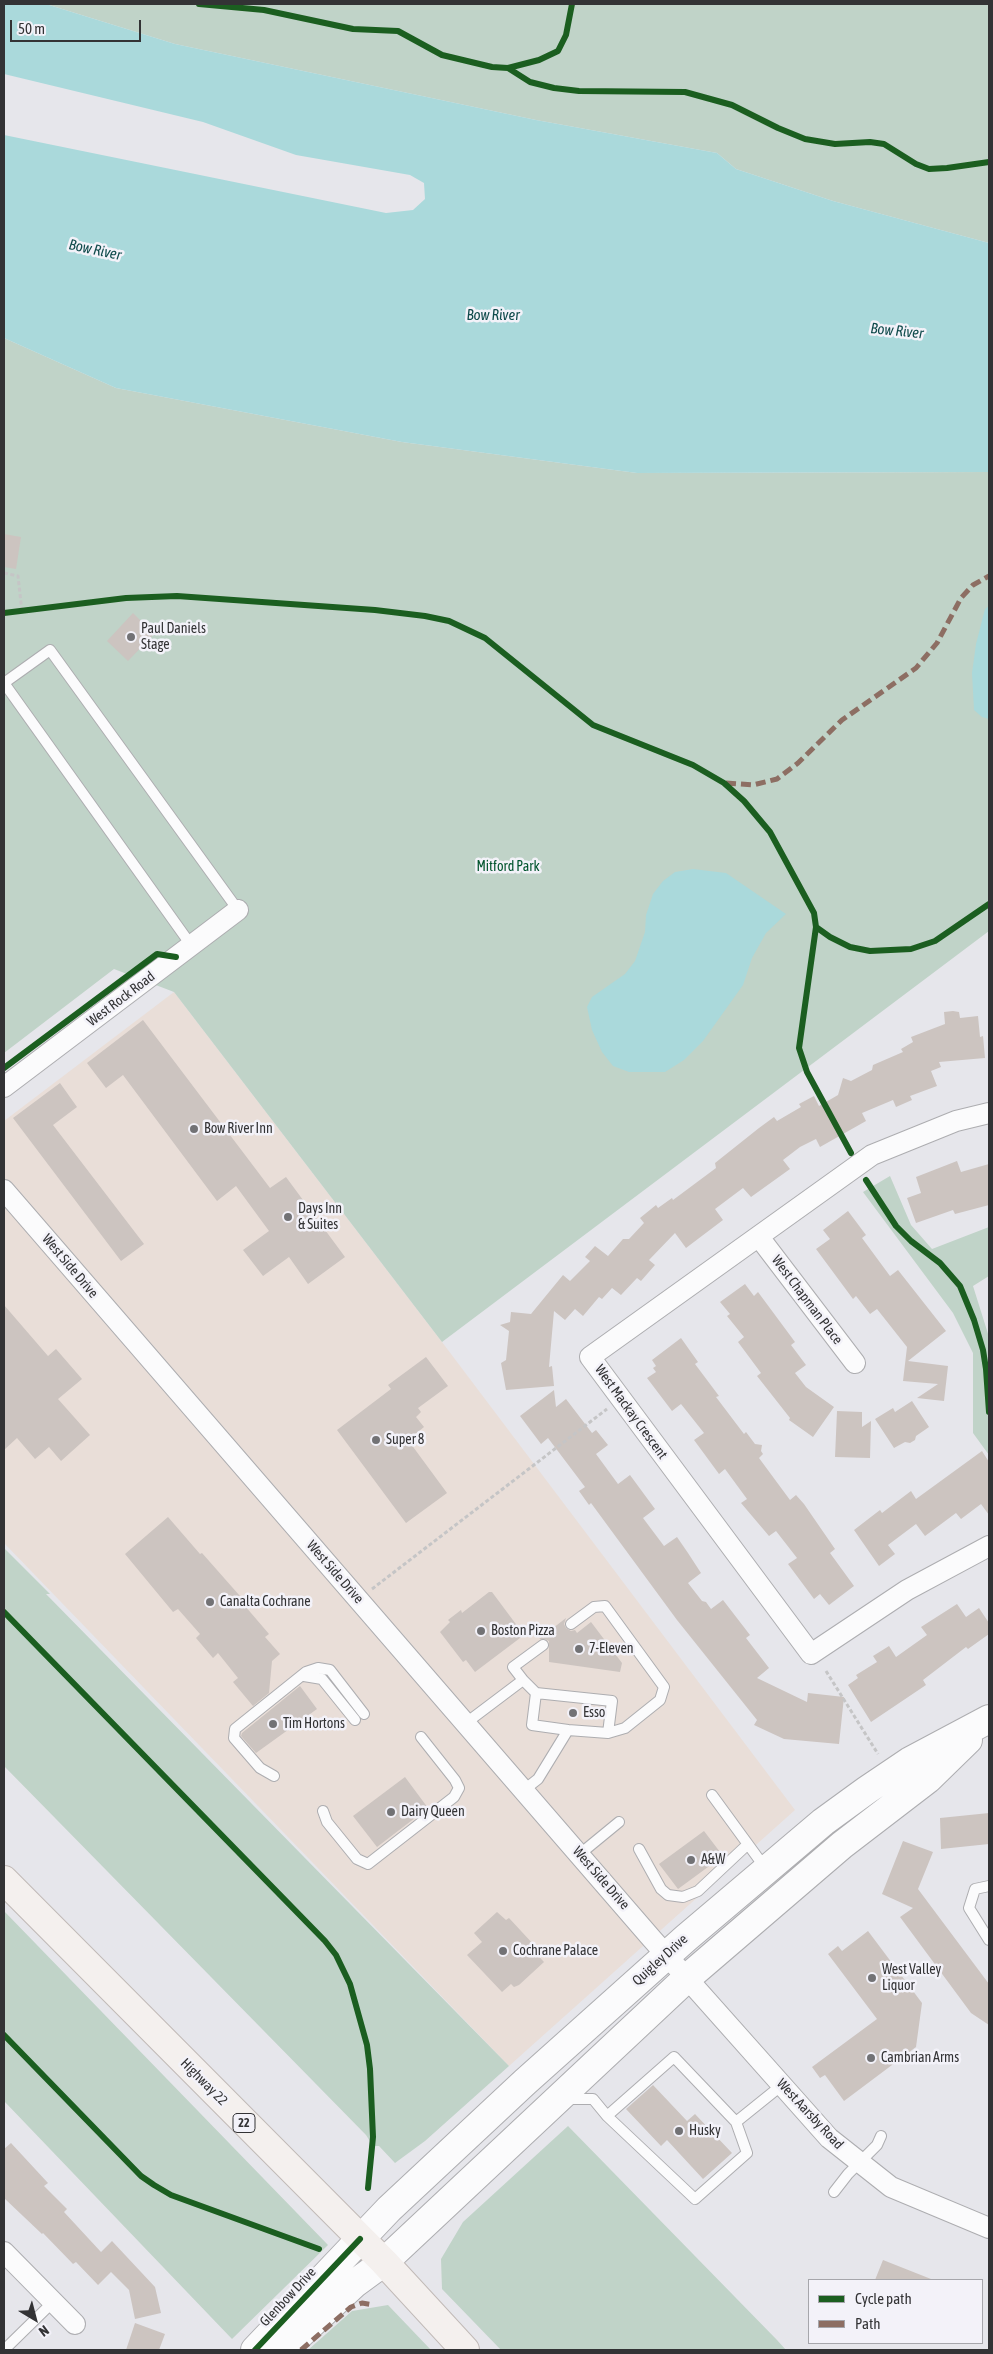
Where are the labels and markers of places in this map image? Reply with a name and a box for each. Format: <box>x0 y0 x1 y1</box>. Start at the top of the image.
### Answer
place label: Paul Daniels Stage <box>141 621 206 654</box>
marker: Paul Daniels Stage <box>125 631 137 643</box>
place label: Bow River Inn <box>204 1121 273 1137</box>
marker: Bow River Inn <box>188 1123 200 1135</box>
place label: Days Inn & Suites <box>298 1201 342 1234</box>
marker: Days Inn & Suites <box>282 1211 294 1223</box>
place label: Super 8 <box>386 1432 424 1448</box>
marker: Super 8 <box>370 1434 382 1446</box>
place label: Canalta Cochrane <box>220 1594 311 1610</box>
marker: Canalta Cochrane <box>204 1596 216 1608</box>
place label: Boston Pizza <box>491 1623 555 1639</box>
marker: Boston Pizza <box>475 1625 487 1637</box>
place label: 7-Eleven <box>589 1641 634 1657</box>
marker: 7-Eleven <box>573 1643 585 1655</box>
place label: Esso <box>583 1705 605 1721</box>
marker: Esso <box>567 1707 579 1719</box>
place label: Tim Hortons <box>283 1716 345 1732</box>
marker: Tim Hortons <box>267 1718 279 1730</box>
place label: Dairy Queen <box>401 1804 465 1820</box>
marker: Dairy Queen <box>385 1806 397 1818</box>
place label: A&W <box>701 1852 725 1868</box>
marker: A&W <box>685 1854 697 1866</box>
place label: Cochrane Palace <box>513 1943 598 1959</box>
marker: Cochrane Palace <box>497 1945 509 1957</box>
place label: West Valley Liquor <box>882 1962 941 1994</box>
marker: West Valley Liquor <box>866 1972 878 1984</box>
place label: Cambrian Arms <box>881 2050 959 2066</box>
marker: Cambrian Arms <box>865 2052 877 2064</box>
place label: Husky <box>689 2123 721 2139</box>
marker: Husky <box>673 2125 685 2137</box>

